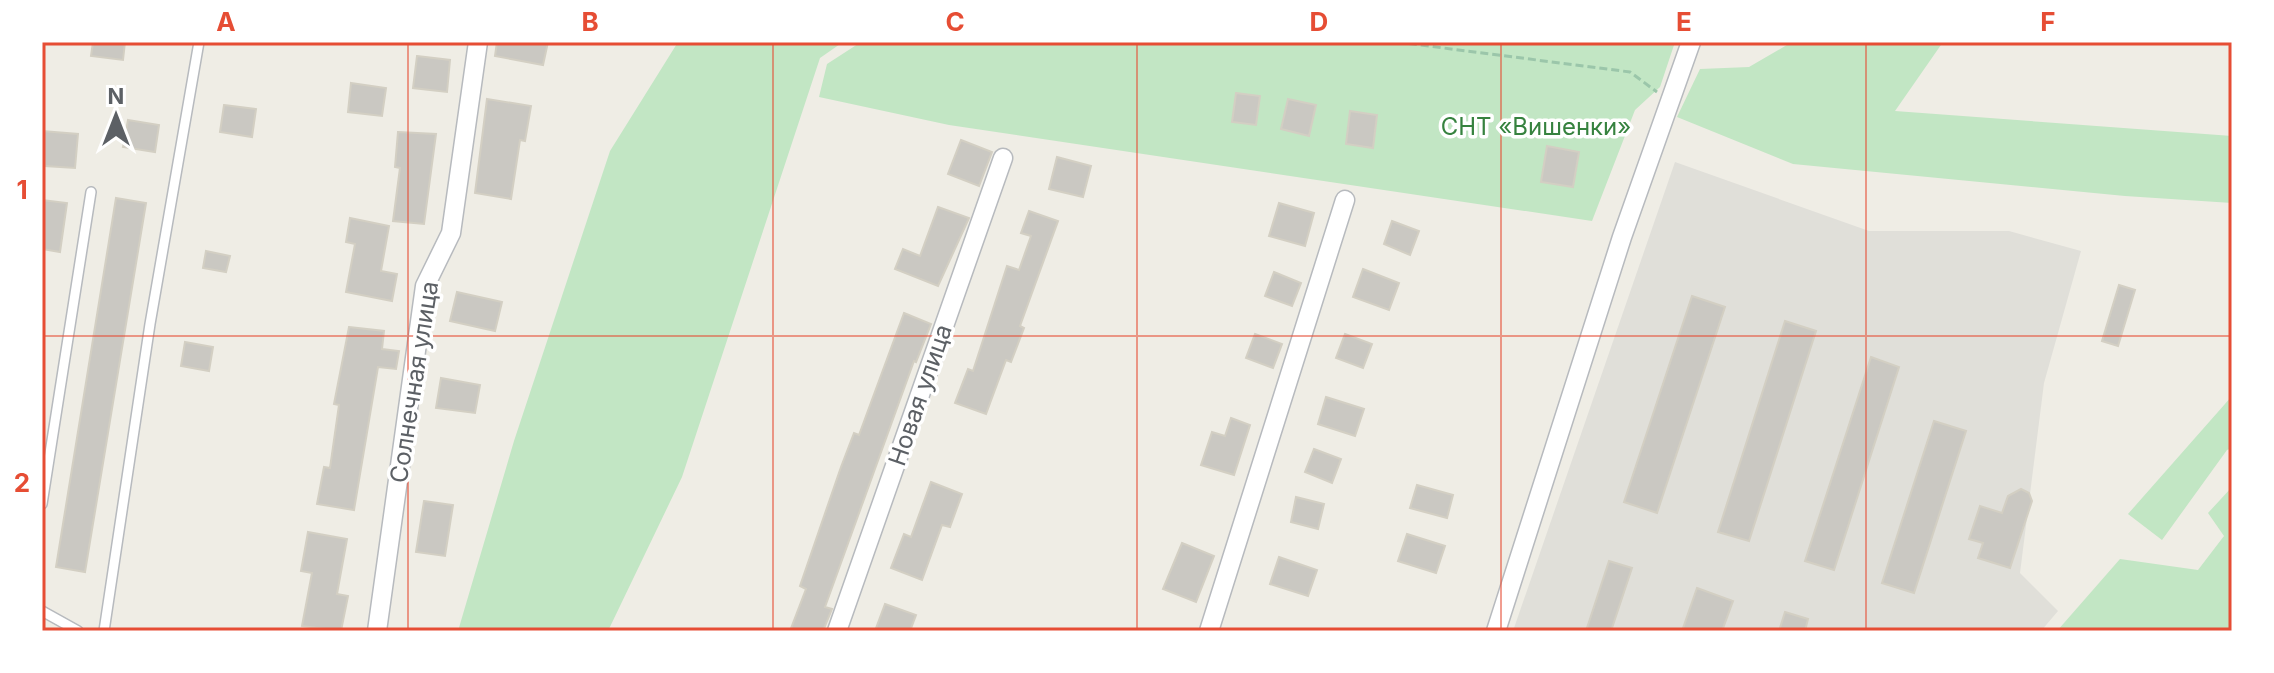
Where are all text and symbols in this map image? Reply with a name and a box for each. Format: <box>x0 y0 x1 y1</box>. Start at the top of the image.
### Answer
text: A <box>216 6 236 37</box>
text: B <box>581 6 599 37</box>
text: C <box>945 6 965 37</box>
text: D <box>1310 6 1328 37</box>
text: E <box>1676 6 1692 37</box>
text: F <box>2040 6 2056 37</box>
north arrow <box>76 76 156 156</box>
text: N <box>108 83 124 109</box>
park label: СНТ «Вишенки» <box>1441 112 1631 141</box>
text: 1 <box>16 174 28 205</box>
street label: Солнечная улица <box>384 279 444 485</box>
street label: Новая улица <box>882 321 958 469</box>
text: 2 <box>14 467 30 498</box>

